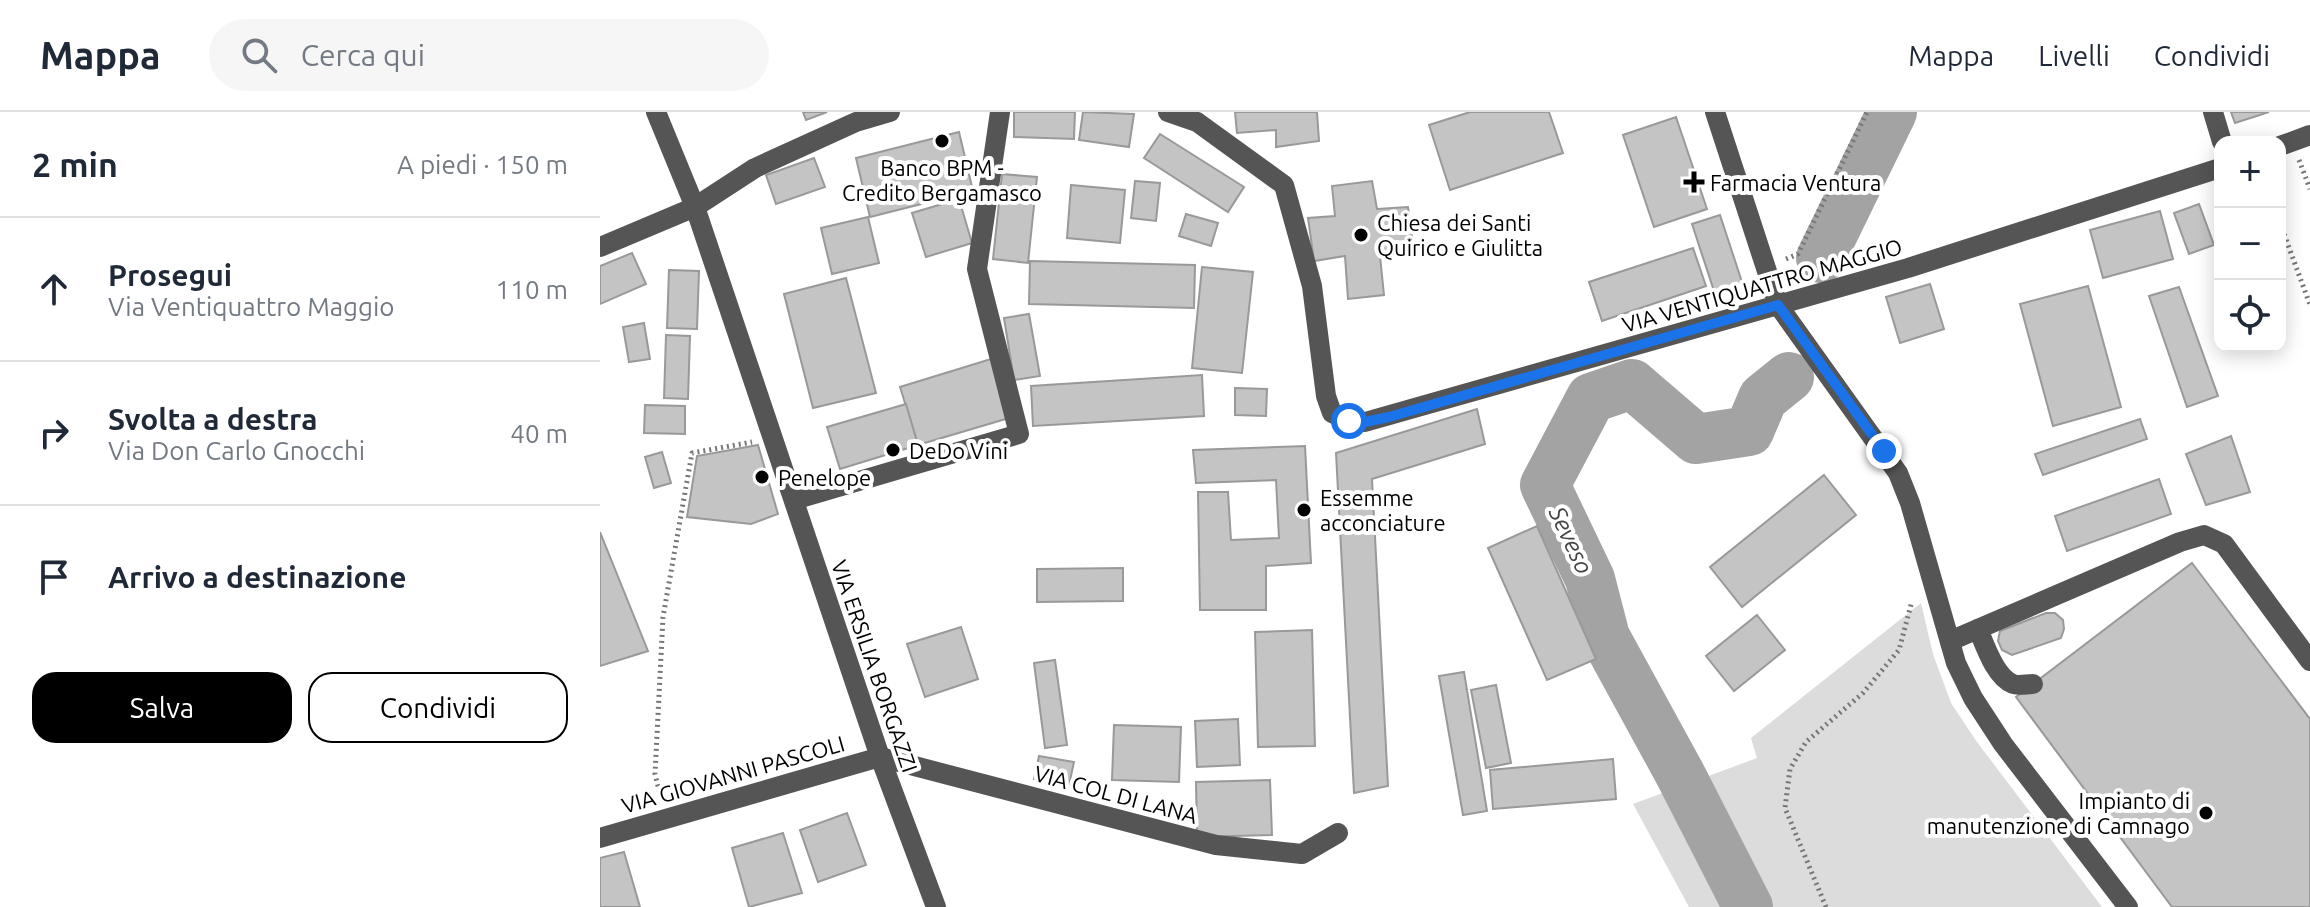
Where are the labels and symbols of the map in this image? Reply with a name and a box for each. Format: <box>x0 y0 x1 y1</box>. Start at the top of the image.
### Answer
marker: Banco BPM - Credito Bergamasco <box>933 132 951 150</box>
place label: Banco BPM - Credito Bergamasco <box>842 155 1042 205</box>
place label: Farmacia Ventura <box>1710 170 1881 195</box>
marker: Farmacia Ventura <box>1685 173 1703 191</box>
place label: Chiesa dei Santi Quirico e Giulitta <box>1377 210 1543 260</box>
marker: Chiesa dei Santi Quirico e Giulitta <box>1352 226 1370 244</box>
street label: VIA VENTIQUATTRO MAGGIO <box>1619 233 1905 337</box>
route start <box>1331 403 1367 439</box>
route end <box>1866 433 1902 469</box>
place label: DeDo Vini <box>909 438 1008 463</box>
marker: DeDo Vini <box>884 441 902 459</box>
place label: Penelope <box>778 465 871 490</box>
marker: Penelope <box>753 468 771 486</box>
place label: Essemme acconciature <box>1320 485 1446 535</box>
marker: Essemme acconciature <box>1295 501 1313 519</box>
water label: Seveso <box>1543 501 1598 578</box>
street label: VIA ERSILIA BORGAZZI <box>827 557 923 775</box>
street label: VIA GIOVANNI PASCOLI <box>619 730 847 818</box>
street label: VIA COL DI LANA <box>1032 760 1201 828</box>
place label: Impianto di manutenzione di Camnago <box>1927 788 2190 838</box>
marker: Impianto di manutenzione di Camnago <box>2197 804 2215 822</box>

